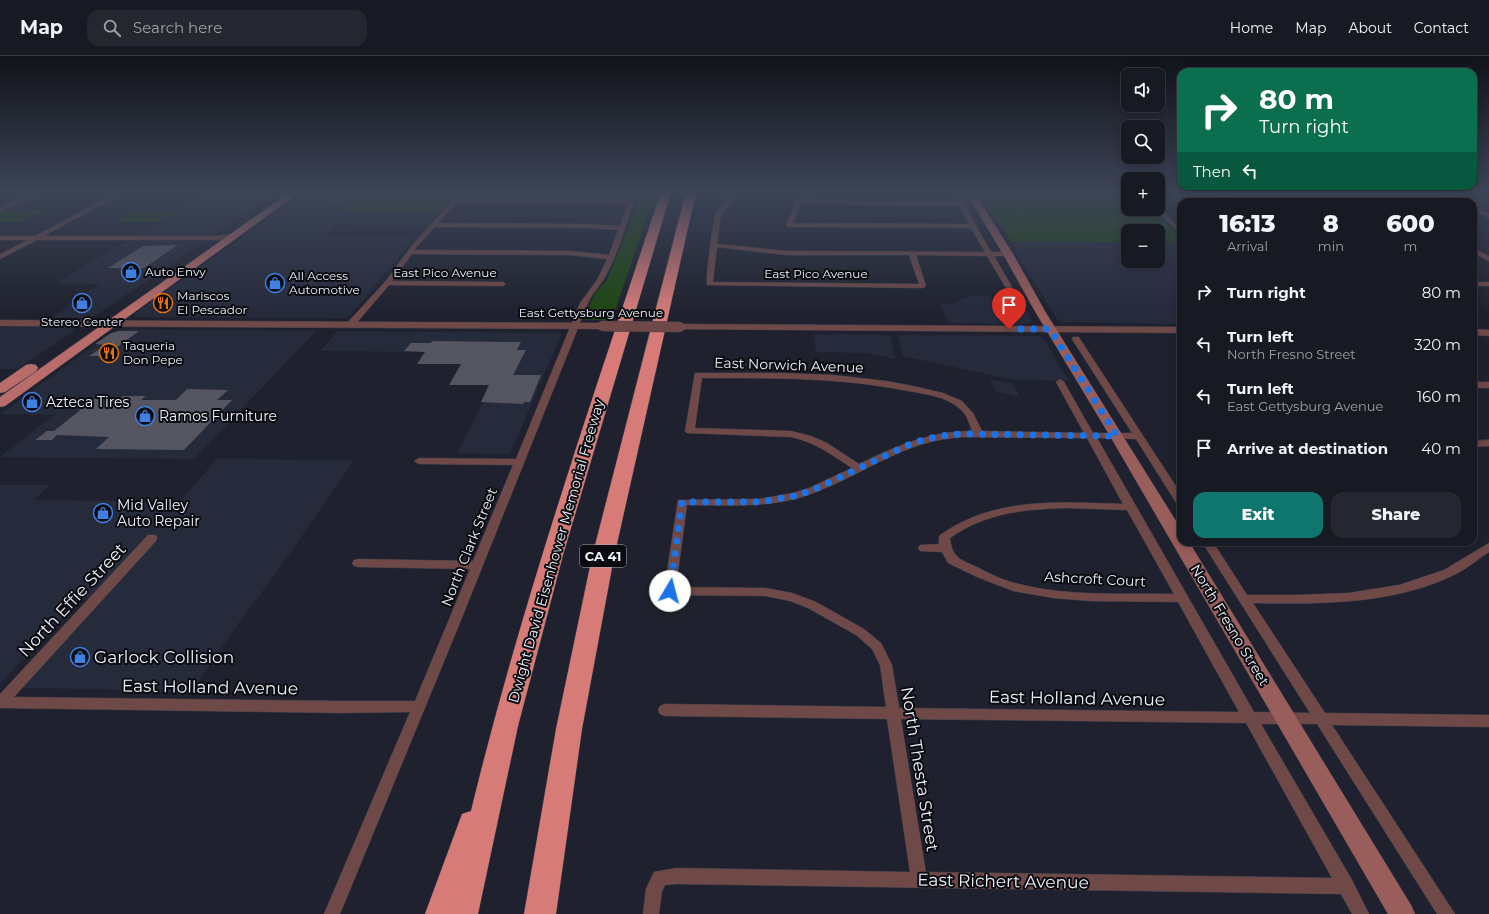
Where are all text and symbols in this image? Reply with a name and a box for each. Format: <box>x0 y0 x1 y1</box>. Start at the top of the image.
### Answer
search box <box>87 10 367 46</box>
text: Map <box>20 16 63 39</box>
icon: search <box>101 17 123 39</box>
text: Search here <box>133 18 222 37</box>
text: Home <box>1230 19 1273 37</box>
text: Map <box>1295 19 1326 37</box>
text: About <box>1348 19 1392 37</box>
text: Contact <box>1414 19 1469 37</box>
map controls <box>1121 68 1165 268</box>
button: sound <box>1121 68 1165 112</box>
text: 80 m <box>1259 82 1334 116</box>
icon: right <box>1193 84 1245 136</box>
text: Turn right <box>1259 116 1349 138</box>
button: search <box>1121 120 1165 164</box>
icon: left <box>1239 160 1261 182</box>
text: Then <box>1193 162 1231 181</box>
button: + <box>1121 172 1165 216</box>
text: 16:13 <box>1219 209 1276 238</box>
text: 8 <box>1323 209 1339 238</box>
text: 600 <box>1386 209 1435 238</box>
button: − <box>1121 224 1165 268</box>
text: Arrival <box>1227 238 1268 254</box>
text: min <box>1318 238 1344 254</box>
text: m <box>1404 238 1417 254</box>
shop icon: Auto Envy <box>120 261 142 283</box>
place label: Auto Envy <box>145 264 206 279</box>
street label: East Pico Avenue <box>393 265 497 280</box>
street label: East Pico Avenue <box>764 266 868 281</box>
place label: All Access Automotive <box>289 268 360 297</box>
shop icon: All Access Automotive <box>264 272 286 294</box>
icon: right <box>1193 281 1215 303</box>
text: Turn right <box>1227 283 1306 302</box>
text: 80 m <box>1422 283 1461 302</box>
place label: Mariscos El Pescador <box>177 288 247 317</box>
pin <box>992 288 1026 329</box>
shop icon: Stereo Center <box>71 292 93 314</box>
restaurant icon: Mariscos El Pescador <box>152 292 174 314</box>
icon: arrive <box>998 294 1020 316</box>
street label: East Gettysburg Avenue <box>519 305 663 320</box>
place label: Stereo Center <box>41 314 123 329</box>
text: Turn left <box>1227 327 1294 346</box>
icon: left <box>1193 333 1215 355</box>
text: 320 m <box>1414 335 1461 354</box>
place label: Taqueria Don Pepe <box>123 338 183 367</box>
restaurant icon: Taqueria Don Pepe <box>98 342 120 364</box>
text: North Fresno Street <box>1227 346 1356 362</box>
street label: East Norwich Avenue <box>714 353 864 377</box>
text: Turn left <box>1227 379 1294 398</box>
icon: left <box>1193 385 1215 407</box>
text: 160 m <box>1417 387 1461 406</box>
shop icon: Azteca Tires <box>21 391 43 413</box>
place label: Azteca Tires <box>46 393 130 411</box>
street label: Dwight David Eisenhower Memorial Freeway <box>504 397 608 705</box>
text: East Gettysburg Avenue <box>1227 398 1383 414</box>
shop icon: Ramos Furniture <box>134 405 156 427</box>
place label: Ramos Furniture <box>159 407 277 425</box>
icon: arrive <box>1193 437 1215 459</box>
text: Arrive at destination <box>1227 439 1388 458</box>
text: 40 m <box>1421 439 1461 458</box>
street label: North Clark Street <box>437 485 501 609</box>
button: Exit <box>1193 492 1323 538</box>
button: Share <box>1331 492 1461 538</box>
place label: Mid Valley Auto Repair <box>117 496 200 530</box>
shop icon: Mid Valley Auto Repair <box>92 502 114 524</box>
street label: North Effie Street <box>14 539 130 661</box>
road number: CA 41 <box>580 545 626 567</box>
street label: North Fresno Street <box>1187 561 1274 689</box>
street label: Ashcroft Court <box>1044 567 1147 591</box>
position arrow <box>649 570 691 612</box>
shop icon: Garlock Collision <box>69 646 91 668</box>
place label: Garlock Collision <box>94 647 234 667</box>
street label: East Holland Avenue <box>122 675 298 699</box>
street label: North Thesta Street <box>897 685 943 853</box>
street label: East Holland Avenue <box>989 686 1165 710</box>
street label: East Richert Avenue <box>917 870 1089 892</box>

